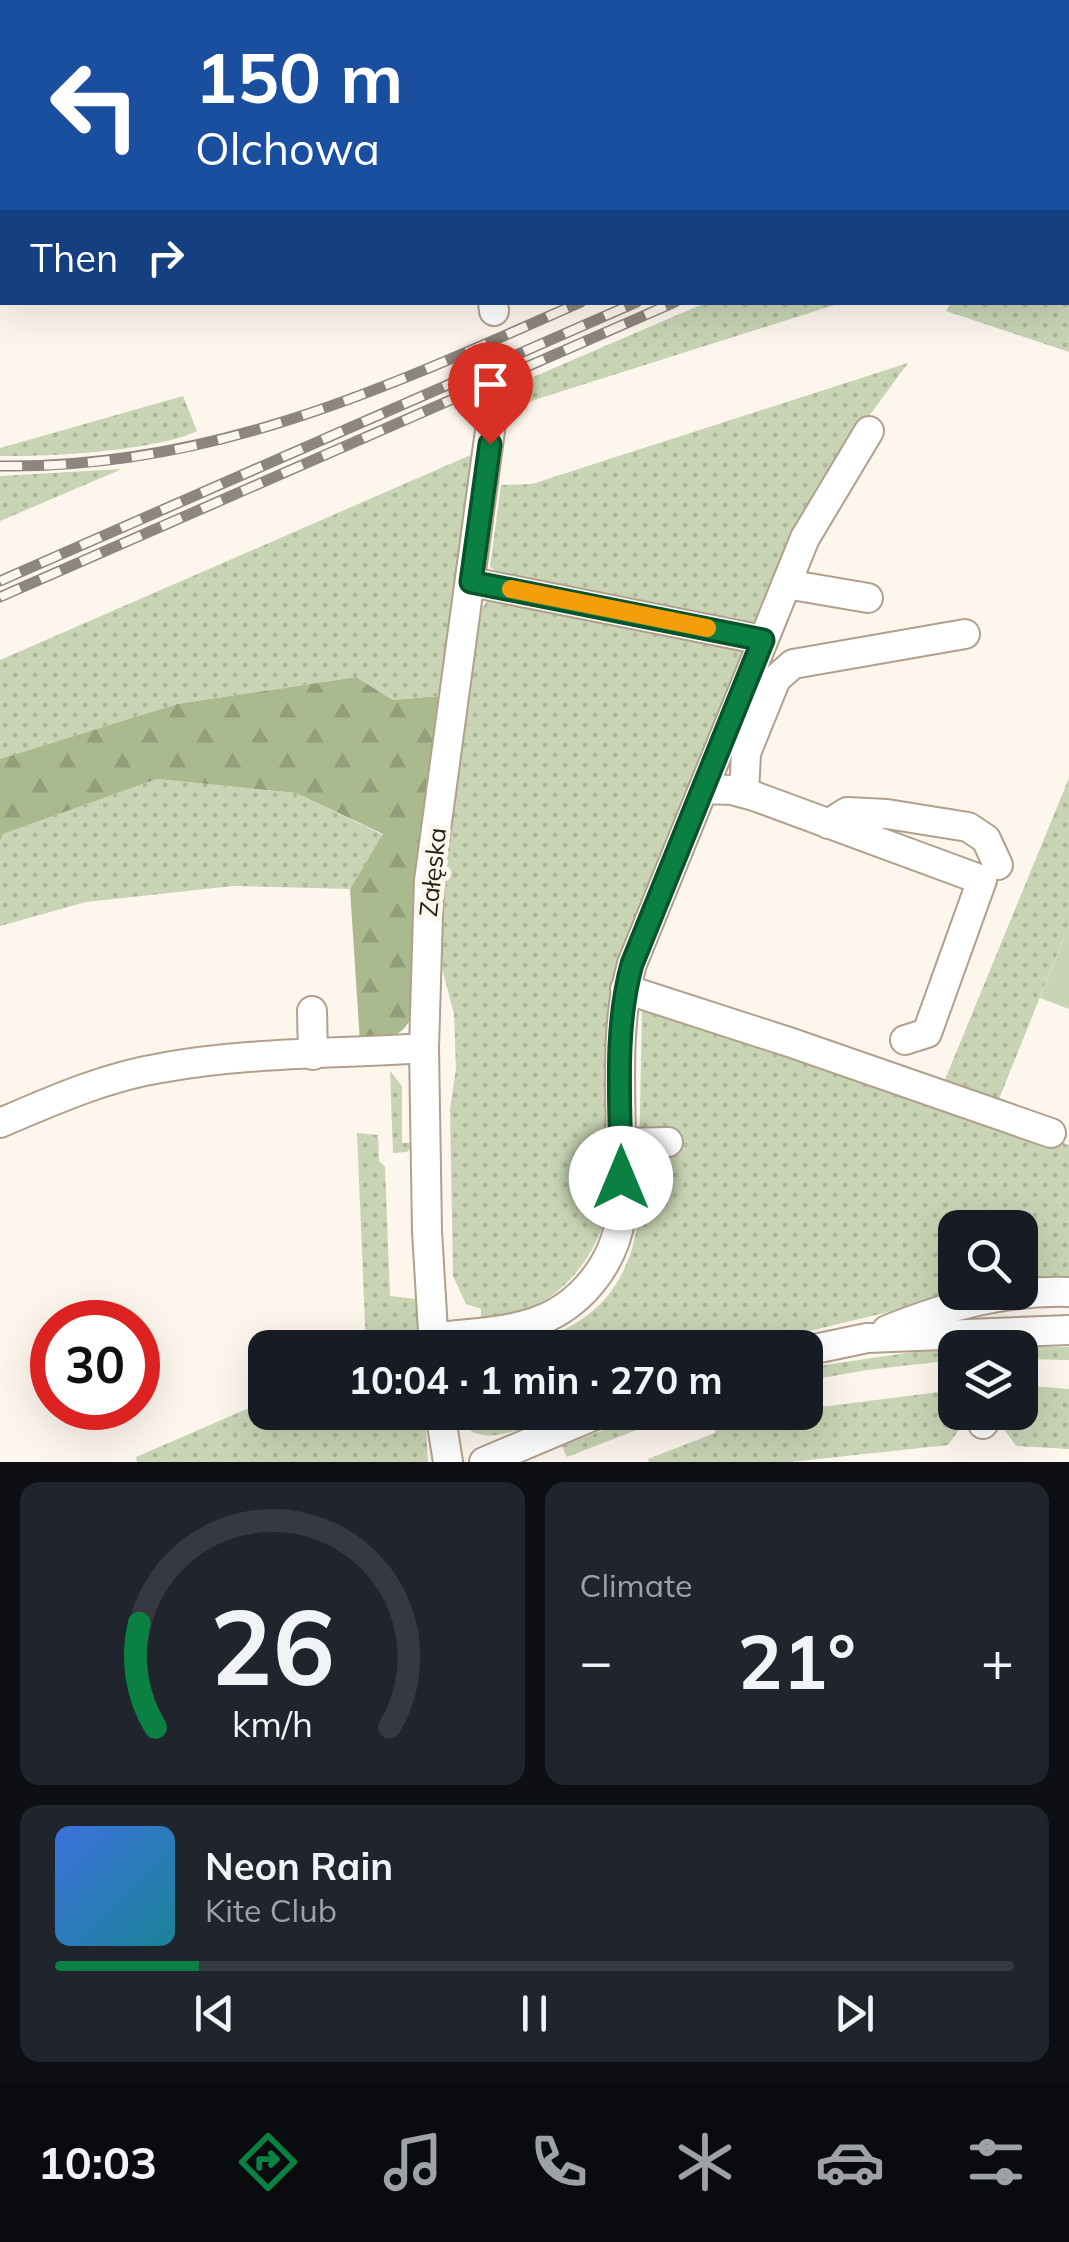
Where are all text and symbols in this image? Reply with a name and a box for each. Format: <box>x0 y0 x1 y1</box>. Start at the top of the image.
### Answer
text: 150 m <box>195 33 403 121</box>
icon: left <box>30 40 160 170</box>
text: Olchowa <box>195 120 380 176</box>
icon: right <box>138 230 193 285</box>
text: Then <box>30 234 118 282</box>
pin <box>448 342 533 445</box>
icon: arrive <box>463 357 518 412</box>
street label: Załęska <box>412 826 452 918</box>
position arrow <box>569 1126 673 1230</box>
map controls <box>938 1210 1038 1430</box>
button: search <box>938 1210 1038 1310</box>
speed limit sign: 30 <box>30 1300 160 1430</box>
button: layers <box>938 1330 1038 1430</box>
text: 10:04 · 1 min · 270 m <box>348 1356 723 1404</box>
text: Climate <box>580 1565 692 1605</box>
text: 26 <box>210 1580 335 1711</box>
text: 21° <box>738 1614 856 1708</box>
text: − <box>580 1626 613 1695</box>
text: + <box>981 1626 1014 1695</box>
text: km/h <box>232 1701 313 1746</box>
text: Neon Rain <box>205 1842 393 1890</box>
text: Kite Club <box>205 1890 337 1930</box>
icon: previous <box>187 1986 242 2041</box>
icon: pause <box>507 1986 562 2041</box>
icon: next <box>827 1986 882 2041</box>
icon: directions <box>233 2127 303 2197</box>
icon: music <box>378 2127 448 2197</box>
icon: phone <box>524 2127 594 2197</box>
icon: climate <box>670 2127 740 2197</box>
icon: car <box>815 2127 885 2197</box>
icon: filters <box>961 2127 1031 2197</box>
text: 10:03 <box>38 2134 157 2190</box>

